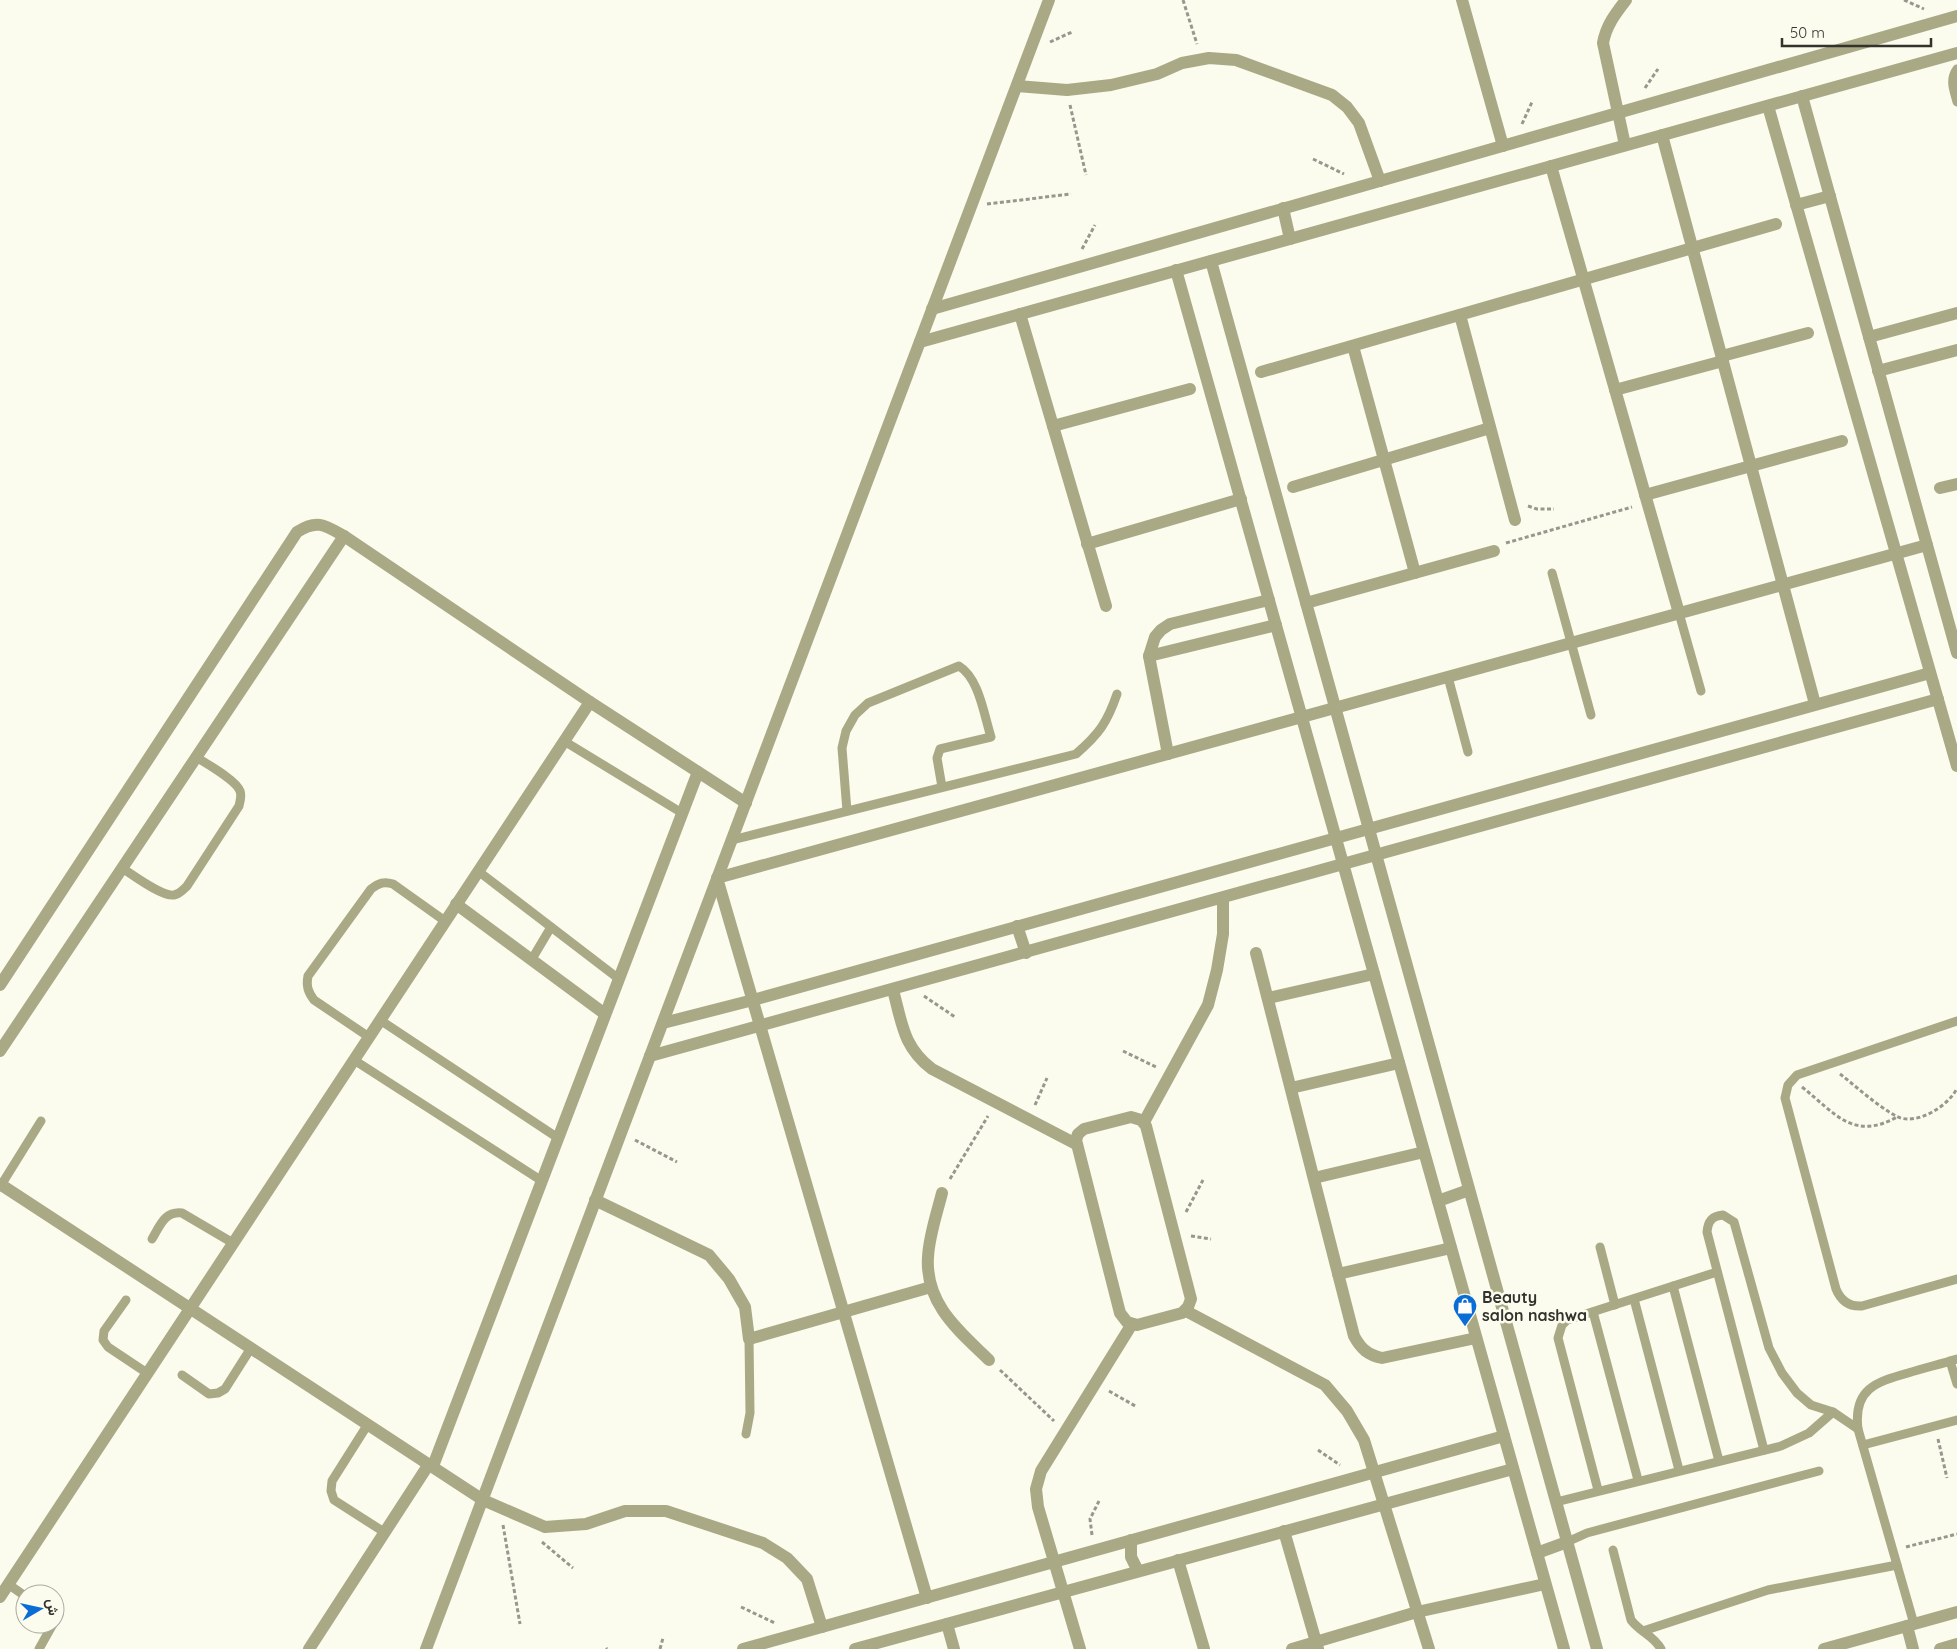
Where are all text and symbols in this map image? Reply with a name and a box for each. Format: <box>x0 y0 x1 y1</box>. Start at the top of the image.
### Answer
scale bar <box>1782 15 1931 47</box>
text: 50 m <box>1790 23 1825 42</box>
place label: Beauty salon nashwa <box>1482 1287 1587 1325</box>
shop icon: Beauty salon nashwa <box>1452 1293 1478 1327</box>
north arrow <box>15 1584 65 1634</box>
text: ش <box>43 1597 63 1617</box>

